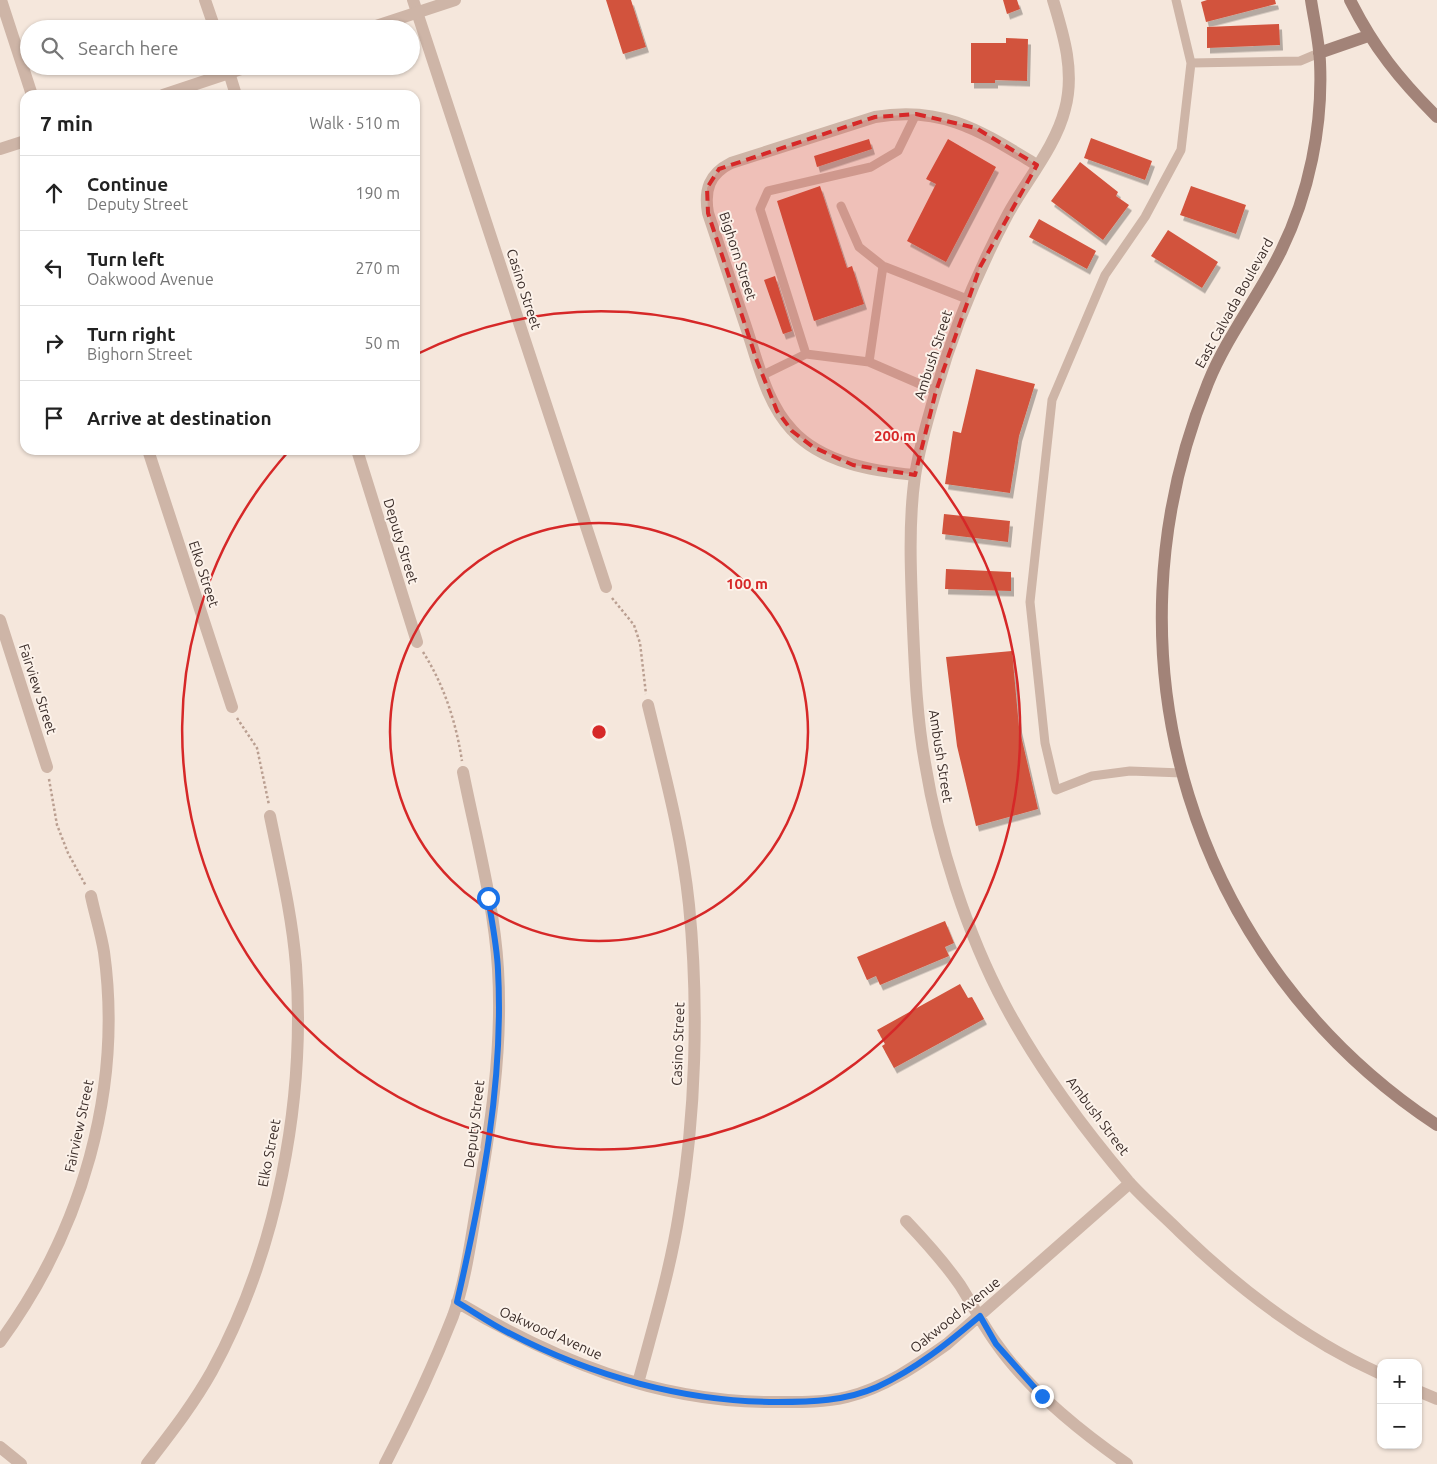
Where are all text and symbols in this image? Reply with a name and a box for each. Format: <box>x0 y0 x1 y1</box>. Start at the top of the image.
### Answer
search box <box>20 20 420 75</box>
icon: search <box>38 34 66 62</box>
text: Search here <box>78 37 178 59</box>
text: 7 min <box>40 111 93 135</box>
text: Walk · 510 m <box>309 114 400 132</box>
text: Continue <box>87 173 168 195</box>
icon: ahead <box>40 179 68 207</box>
text: 190 m <box>355 184 400 202</box>
text: Deputy Street <box>87 195 188 213</box>
street label: Bighorn Street <box>716 210 760 303</box>
street label: East Calvada Boulevard <box>1192 235 1276 371</box>
street label: Casino Street <box>503 247 545 332</box>
text: Turn left <box>87 248 165 270</box>
icon: left <box>40 254 68 282</box>
text: 270 m <box>355 259 400 277</box>
text: Oakwood Avenue <box>87 270 214 288</box>
street label: Ambush Street <box>911 307 955 402</box>
text: Turn right <box>87 323 175 345</box>
icon: right <box>40 329 68 357</box>
text: 50 m <box>364 334 400 352</box>
text: Bighorn Street <box>87 345 192 363</box>
icon: arrive <box>40 404 68 432</box>
text: Arrive at destination <box>87 407 272 429</box>
text: 200 m <box>874 427 916 444</box>
street label: Deputy Street <box>380 496 422 586</box>
street label: Elko Street <box>186 539 222 610</box>
text: 100 m <box>726 575 768 592</box>
street label: Fairview Street <box>16 642 60 737</box>
street label: Ambush Street <box>926 708 956 804</box>
centre of rings <box>590 723 608 741</box>
route start <box>477 887 500 910</box>
street label: Casino Street <box>669 1001 687 1086</box>
street label: Ambush Street <box>1063 1074 1133 1159</box>
street label: Fairview Street <box>61 1078 97 1174</box>
street label: Deputy Street <box>461 1079 487 1169</box>
street label: Elko Street <box>255 1117 284 1188</box>
street label: Oakwood Avenue <box>907 1274 1003 1356</box>
street label: Oakwood Avenue <box>497 1303 605 1363</box>
map controls <box>1377 1359 1422 1449</box>
button: + <box>1377 1359 1422 1404</box>
route end <box>1031 1385 1054 1408</box>
button: − <box>1377 1404 1422 1449</box>

